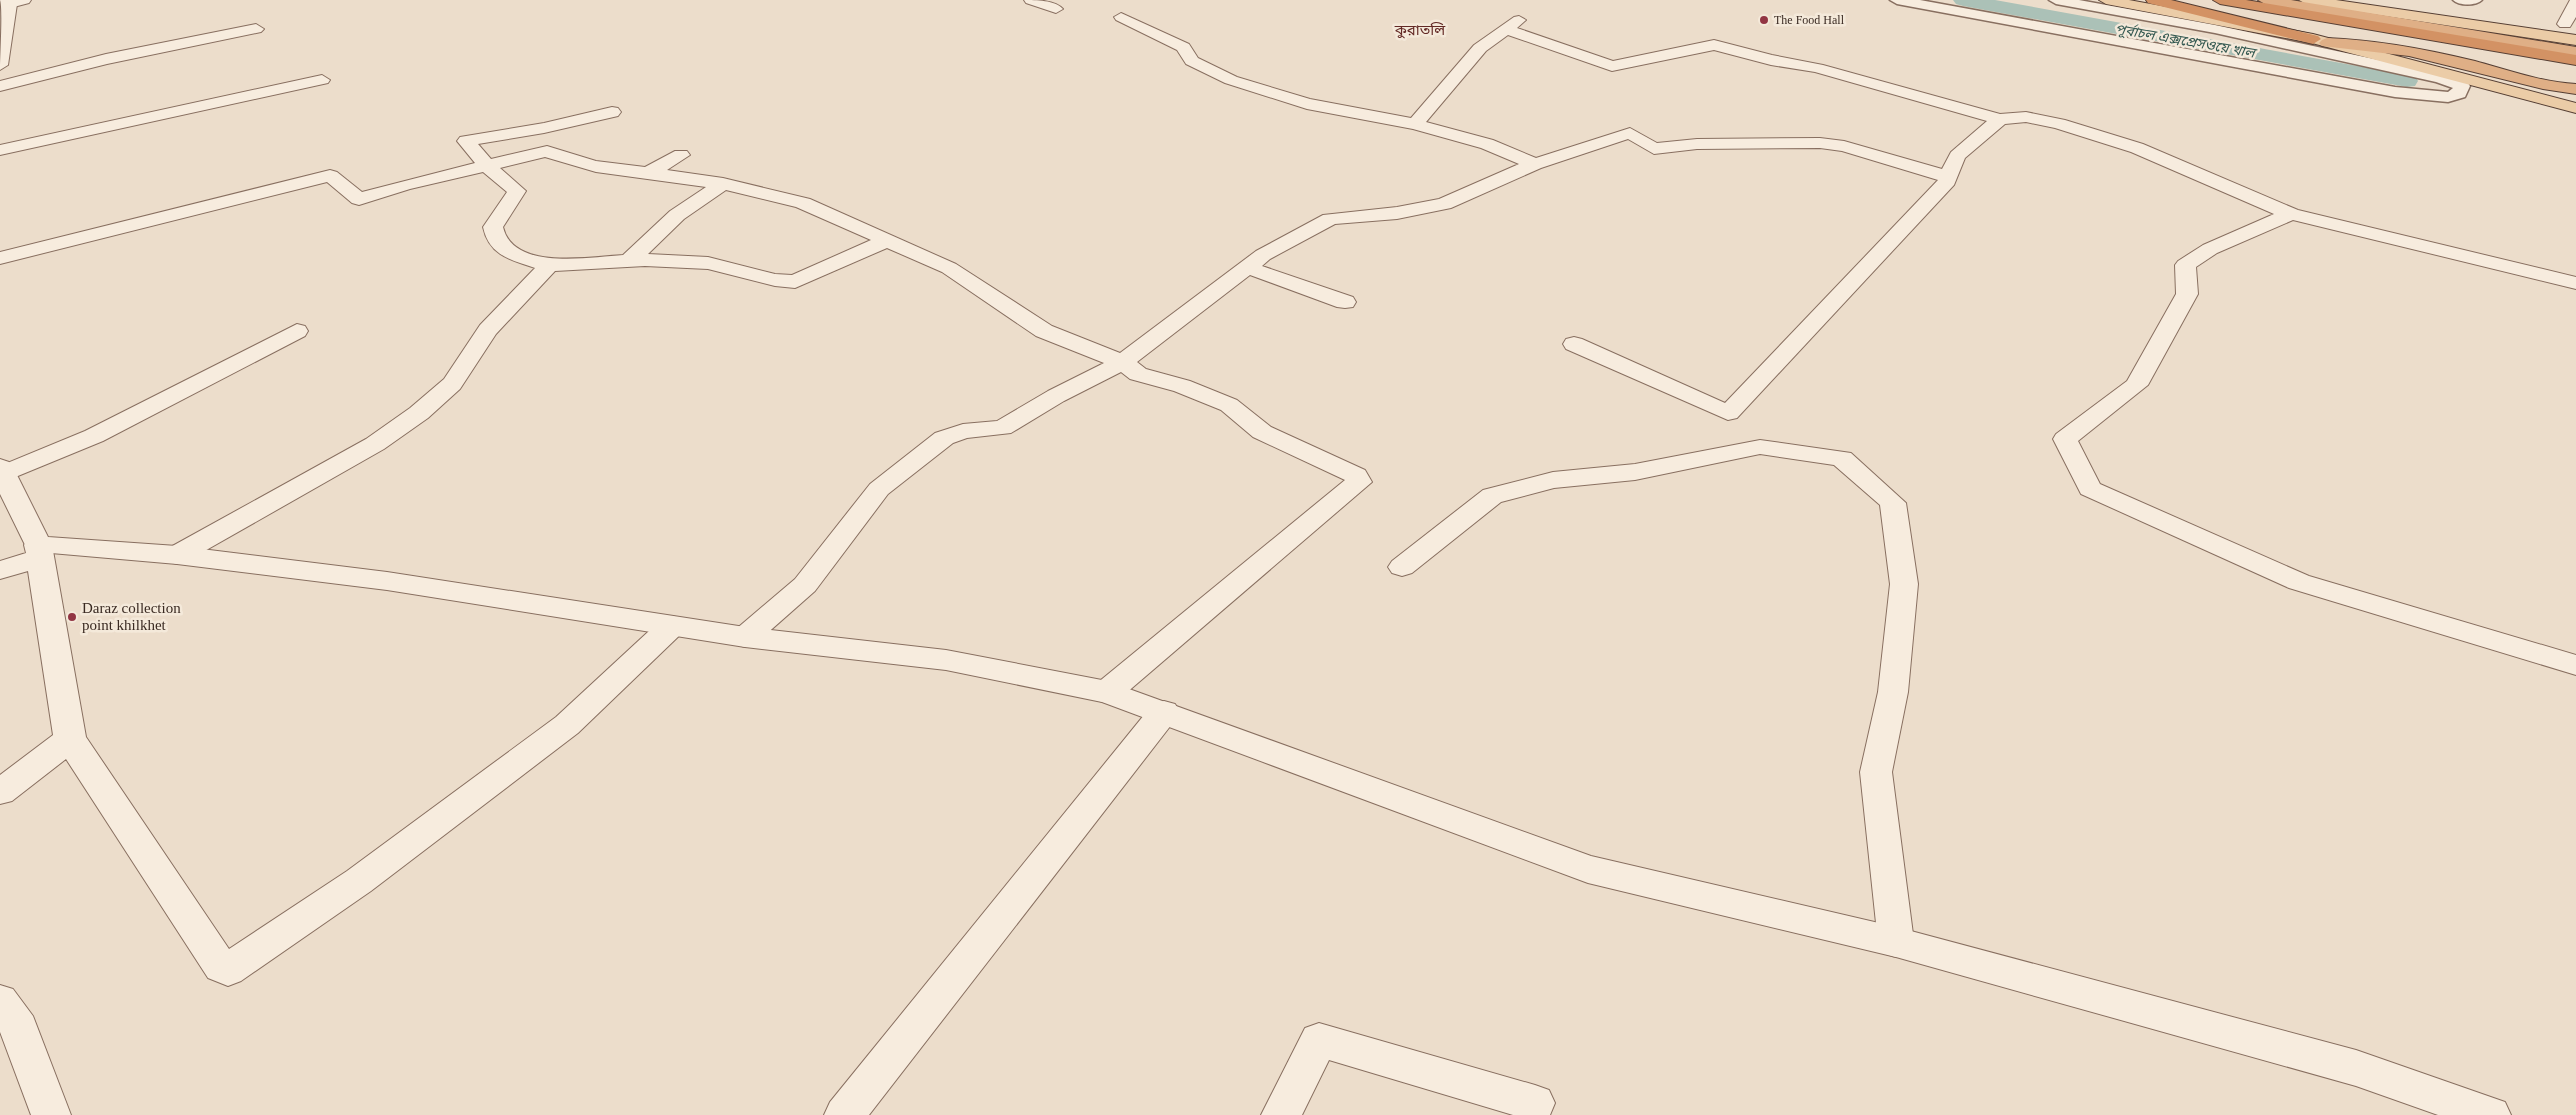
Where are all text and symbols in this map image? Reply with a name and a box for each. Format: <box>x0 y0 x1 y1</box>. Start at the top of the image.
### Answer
place label: The Food Hall <box>1774 13 1845 27</box>
marker: The Food Hall <box>1758 14 1770 26</box>
water label: পূর্বাচল এক্সপ্রেসওয়ে খাল <box>2114 20 2259 62</box>
district label: কুরাতলি <box>1394 22 1446 39</box>
place label: Daraz collection point khilkhet <box>82 600 181 633</box>
marker: Daraz collection point khilkhet <box>66 611 78 623</box>

